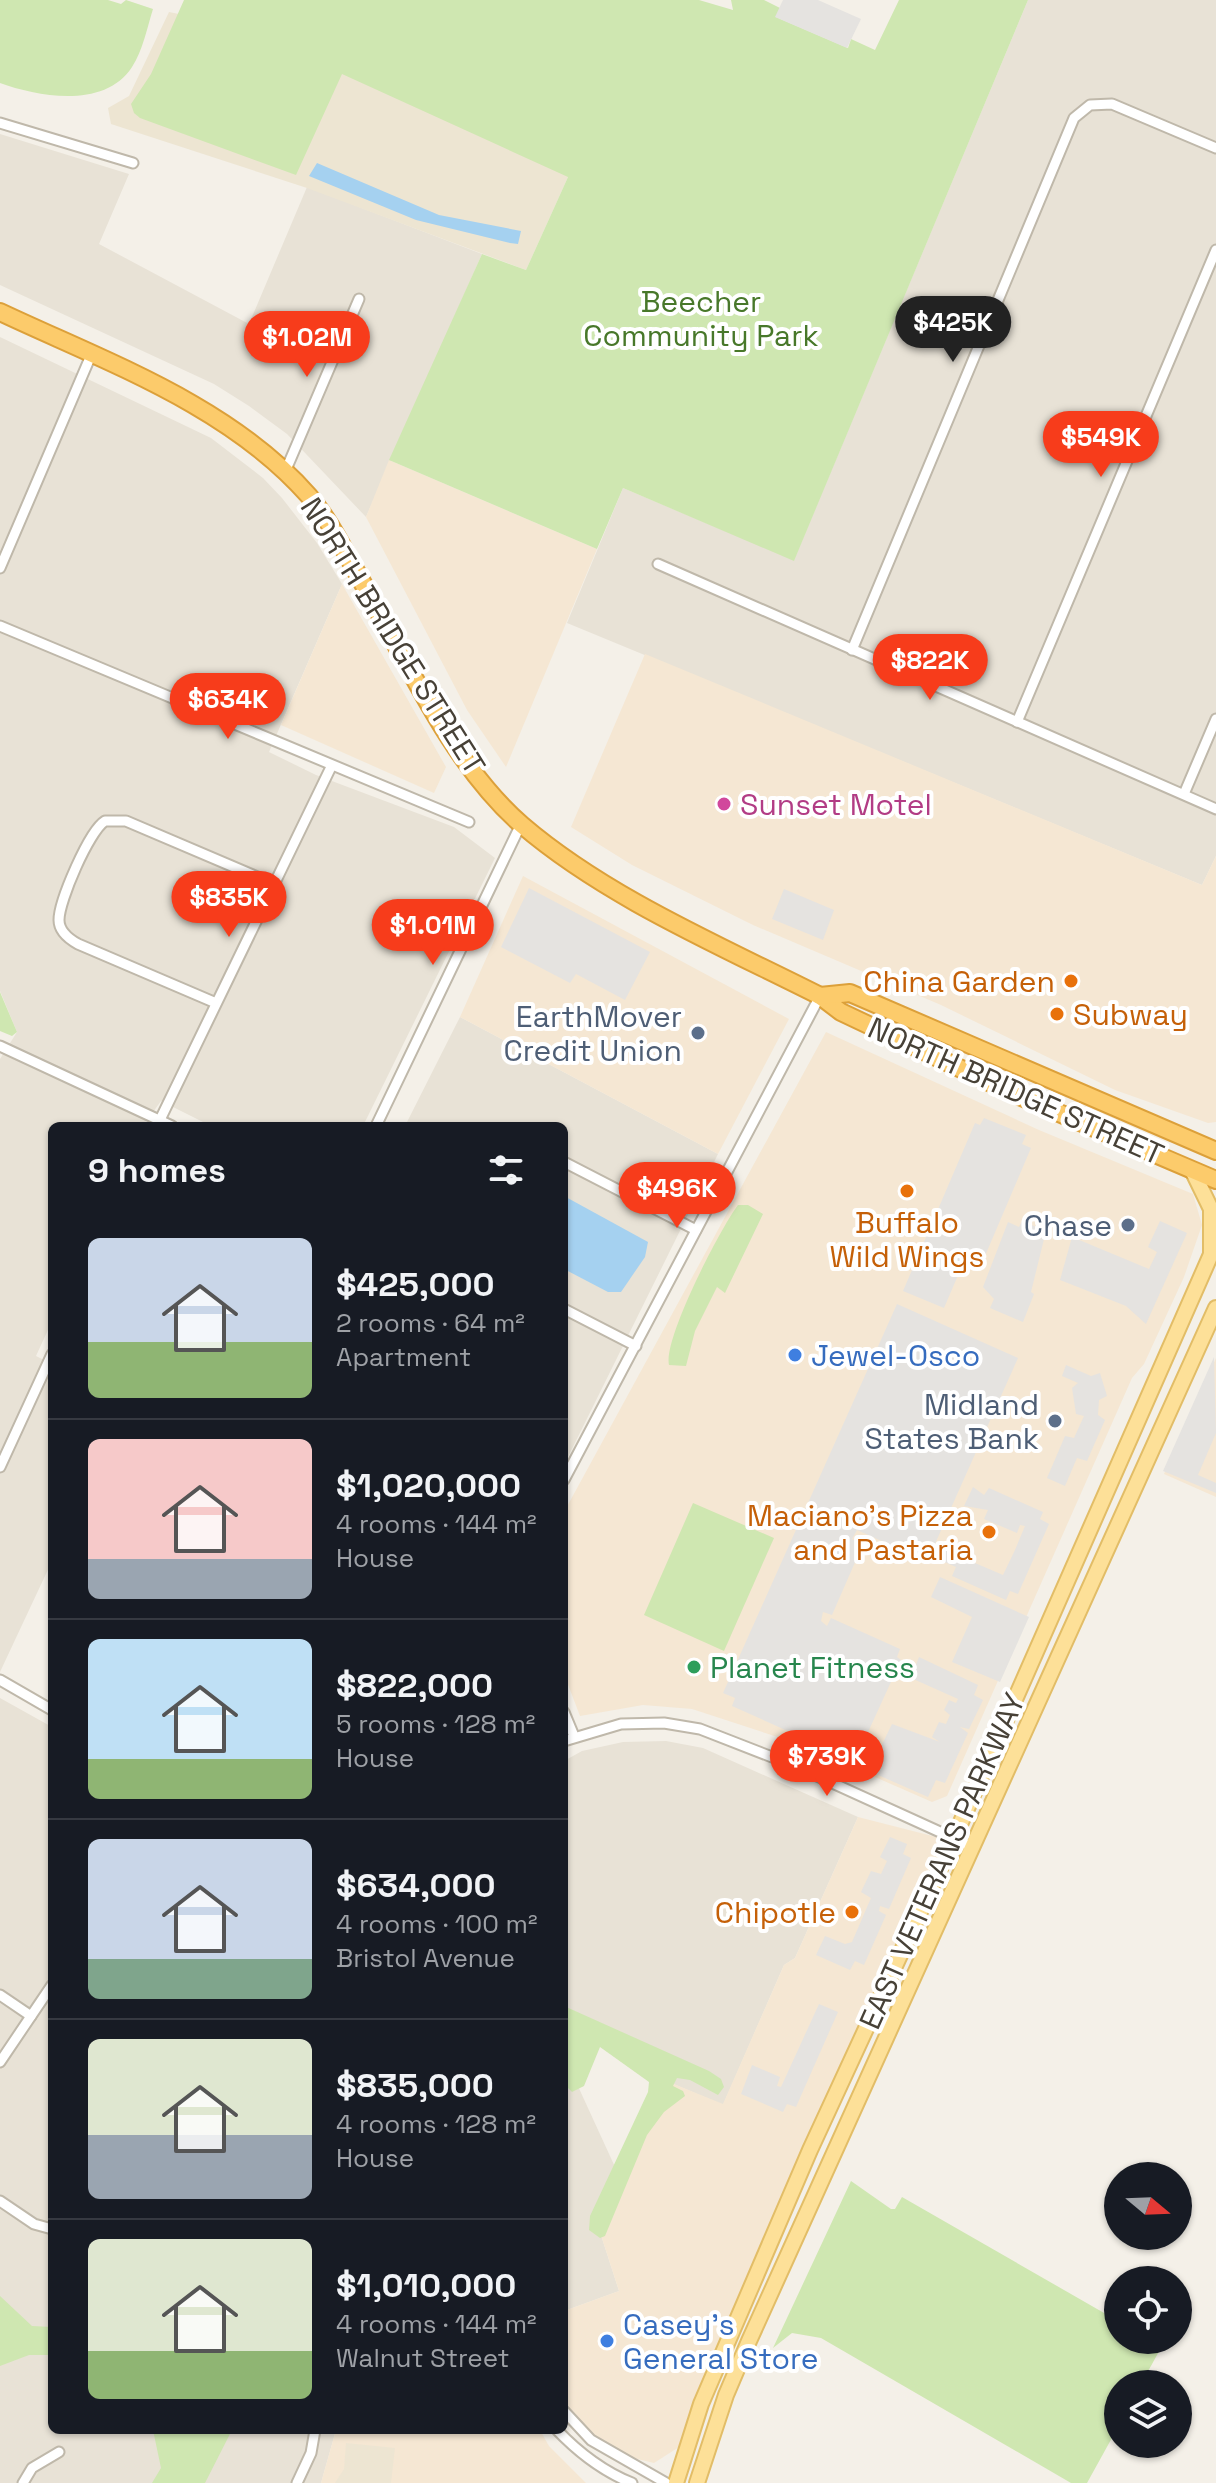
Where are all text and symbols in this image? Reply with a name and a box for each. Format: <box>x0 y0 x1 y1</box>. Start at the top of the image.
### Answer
park label: Beecher Community Park <box>583 282 819 355</box>
pin: $425K <box>897 296 1009 364</box>
text: $425K <box>913 305 993 339</box>
pin: $1.02M <box>242 311 372 379</box>
text: $1.02M <box>262 320 352 354</box>
pin: $549K <box>1045 411 1157 479</box>
text: $549K <box>1061 420 1141 454</box>
street label: NORTH BRIDGE STREET <box>292 490 494 782</box>
pin: $822K <box>874 634 986 702</box>
text: $822K <box>891 643 969 677</box>
pin: $634K <box>172 673 284 741</box>
text: $634K <box>188 682 268 716</box>
place label: Sunset Motel <box>740 785 932 824</box>
marker: Sunset Motel <box>715 795 733 813</box>
pin: $835K <box>173 871 285 939</box>
text: $835K <box>189 880 269 914</box>
pin: $1.01M <box>368 899 498 967</box>
text: $1.01M <box>390 908 476 942</box>
place label: China Garden <box>863 962 1055 1001</box>
marker: China Garden <box>1062 972 1080 990</box>
place label: Subway <box>1073 995 1188 1034</box>
place label: EarthMover Credit Union <box>503 997 682 1070</box>
marker: Subway <box>1048 1005 1066 1023</box>
street label: NORTH BRIDGE STREET <box>862 1008 1170 1174</box>
marker: EarthMover Credit Union <box>689 1024 707 1042</box>
icon: filters <box>484 1148 528 1192</box>
text: 9 homes <box>88 1149 226 1192</box>
pin: $496K <box>621 1162 733 1230</box>
text: $496K <box>637 1171 717 1205</box>
marker: Buffalo Wild Wings <box>898 1182 916 1200</box>
place label: Buffalo Wild Wings <box>830 1203 984 1276</box>
place label: Chase <box>1024 1206 1112 1245</box>
marker: Chase <box>1119 1216 1137 1234</box>
text: $425,000 <box>336 1263 495 1306</box>
icon: home <box>152 1270 248 1366</box>
text: 2 rooms · 64 m² <box>336 1306 525 1340</box>
place label: Jewel-Osco <box>811 1336 980 1375</box>
text: Apartment <box>336 1340 471 1374</box>
marker: Jewel-Osco <box>786 1346 804 1364</box>
place label: Midland States Bank <box>864 1385 1039 1458</box>
marker: Midland States Bank <box>1046 1412 1064 1430</box>
text: $1,020,000 <box>336 1464 521 1507</box>
icon: home <box>152 1471 248 1567</box>
place label: Maciano's Pizza and Pastaria <box>747 1496 973 1569</box>
text: 4 rooms · 144 m² <box>336 1507 537 1541</box>
marker: Maciano's Pizza and Pastaria <box>980 1523 998 1541</box>
text: House <box>336 1541 414 1575</box>
place label: Planet Fitness <box>710 1648 915 1687</box>
marker: Planet Fitness <box>685 1658 703 1676</box>
text: $822,000 <box>336 1664 493 1707</box>
icon: home <box>152 1671 248 1767</box>
street label: EAST VETERANS PARKWAY <box>850 1687 1034 2035</box>
text: 5 rooms · 128 m² <box>336 1707 535 1741</box>
pin: $739K <box>771 1730 883 1798</box>
text: $739K <box>788 1739 866 1773</box>
text: House <box>336 1741 414 1775</box>
text: $634,000 <box>336 1864 496 1907</box>
icon: home <box>152 1871 248 1967</box>
place label: Chipotle <box>715 1893 836 1932</box>
marker: Chipotle <box>843 1903 861 1921</box>
text: 4 rooms · 100 m² <box>336 1907 537 1941</box>
text: Bristol Avenue <box>336 1941 515 1975</box>
text: $835,000 <box>336 2064 494 2107</box>
icon: home <box>152 2071 248 2167</box>
text: 4 rooms · 128 m² <box>336 2107 536 2141</box>
text: House <box>336 2141 414 2175</box>
north arrow <box>1104 2162 1192 2250</box>
map controls <box>1104 2162 1192 2458</box>
text: $1,010,000 <box>336 2264 516 2307</box>
button: locate <box>1104 2266 1192 2354</box>
icon: home <box>152 2271 248 2367</box>
place label: Casey's General Store <box>623 2305 819 2378</box>
text: 4 rooms · 144 m² <box>336 2307 537 2341</box>
marker: Casey's General Store <box>598 2332 616 2350</box>
text: Walnut Street <box>336 2341 510 2375</box>
button: layers <box>1104 2370 1192 2458</box>

